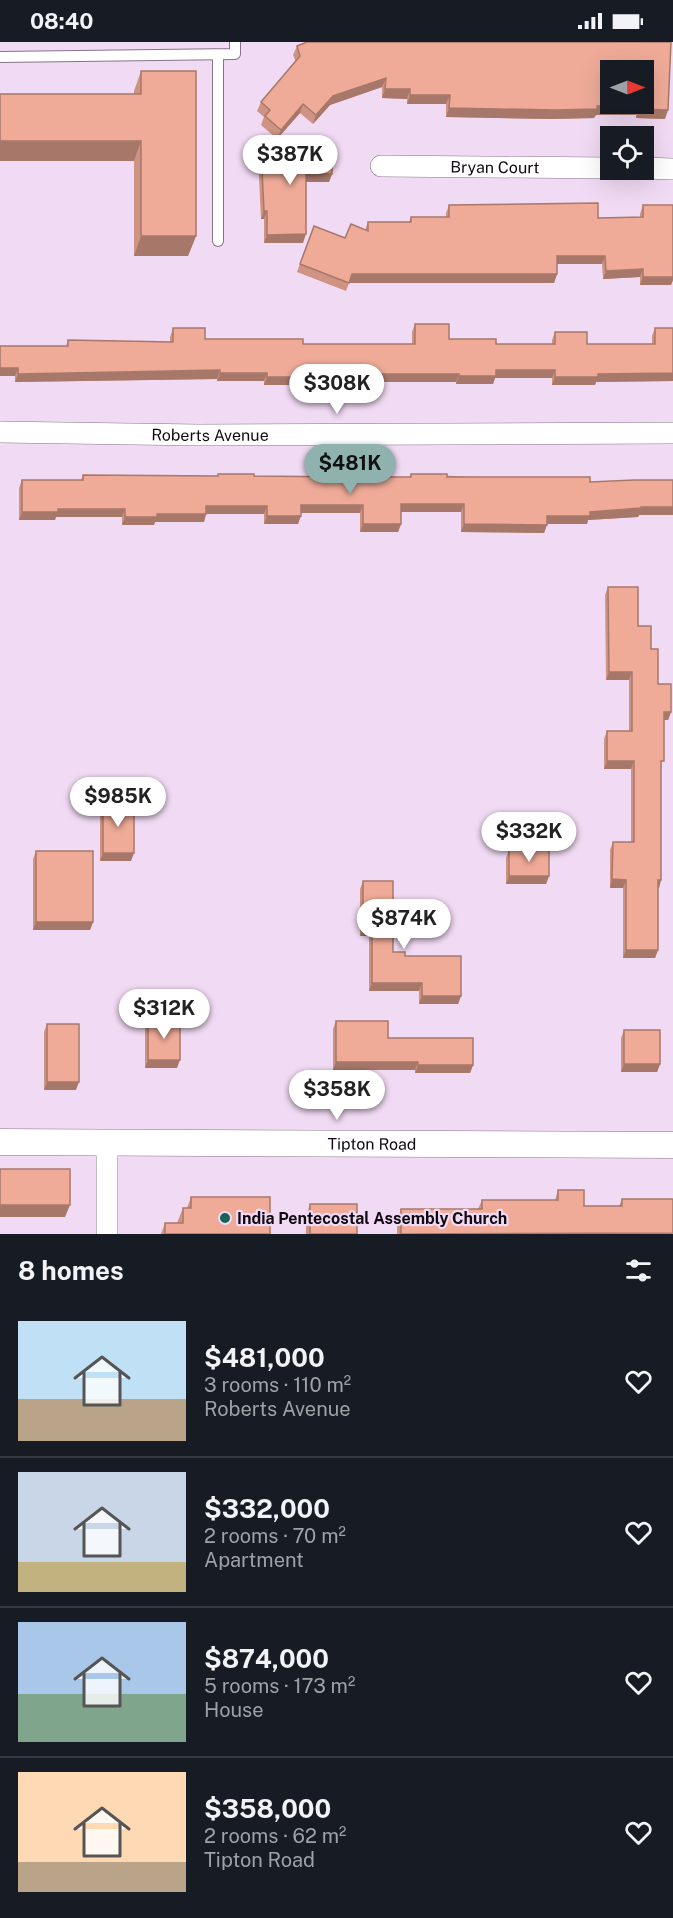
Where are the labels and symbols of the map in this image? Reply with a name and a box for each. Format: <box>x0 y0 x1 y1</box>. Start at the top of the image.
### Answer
north arrow <box>600 60 654 114</box>
pin: $387K <box>248 135 332 186</box>
street label: Bryan Court <box>450 157 540 177</box>
pin: $308K <box>295 364 379 415</box>
street label: Roberts Avenue <box>151 425 269 445</box>
pin: $481K <box>308 444 392 495</box>
pin: $985K <box>76 777 160 828</box>
pin: $332K <box>487 812 571 863</box>
pin: $874K <box>362 899 446 950</box>
pin: $312K <box>122 989 206 1040</box>
pin: $358K <box>295 1070 379 1121</box>
street label: Tipton Road <box>328 1134 416 1153</box>
place label: India Pentecostal Assembly Church <box>237 1209 507 1228</box>
marker: India Pentecostal Assembly Church <box>218 1211 232 1225</box>

